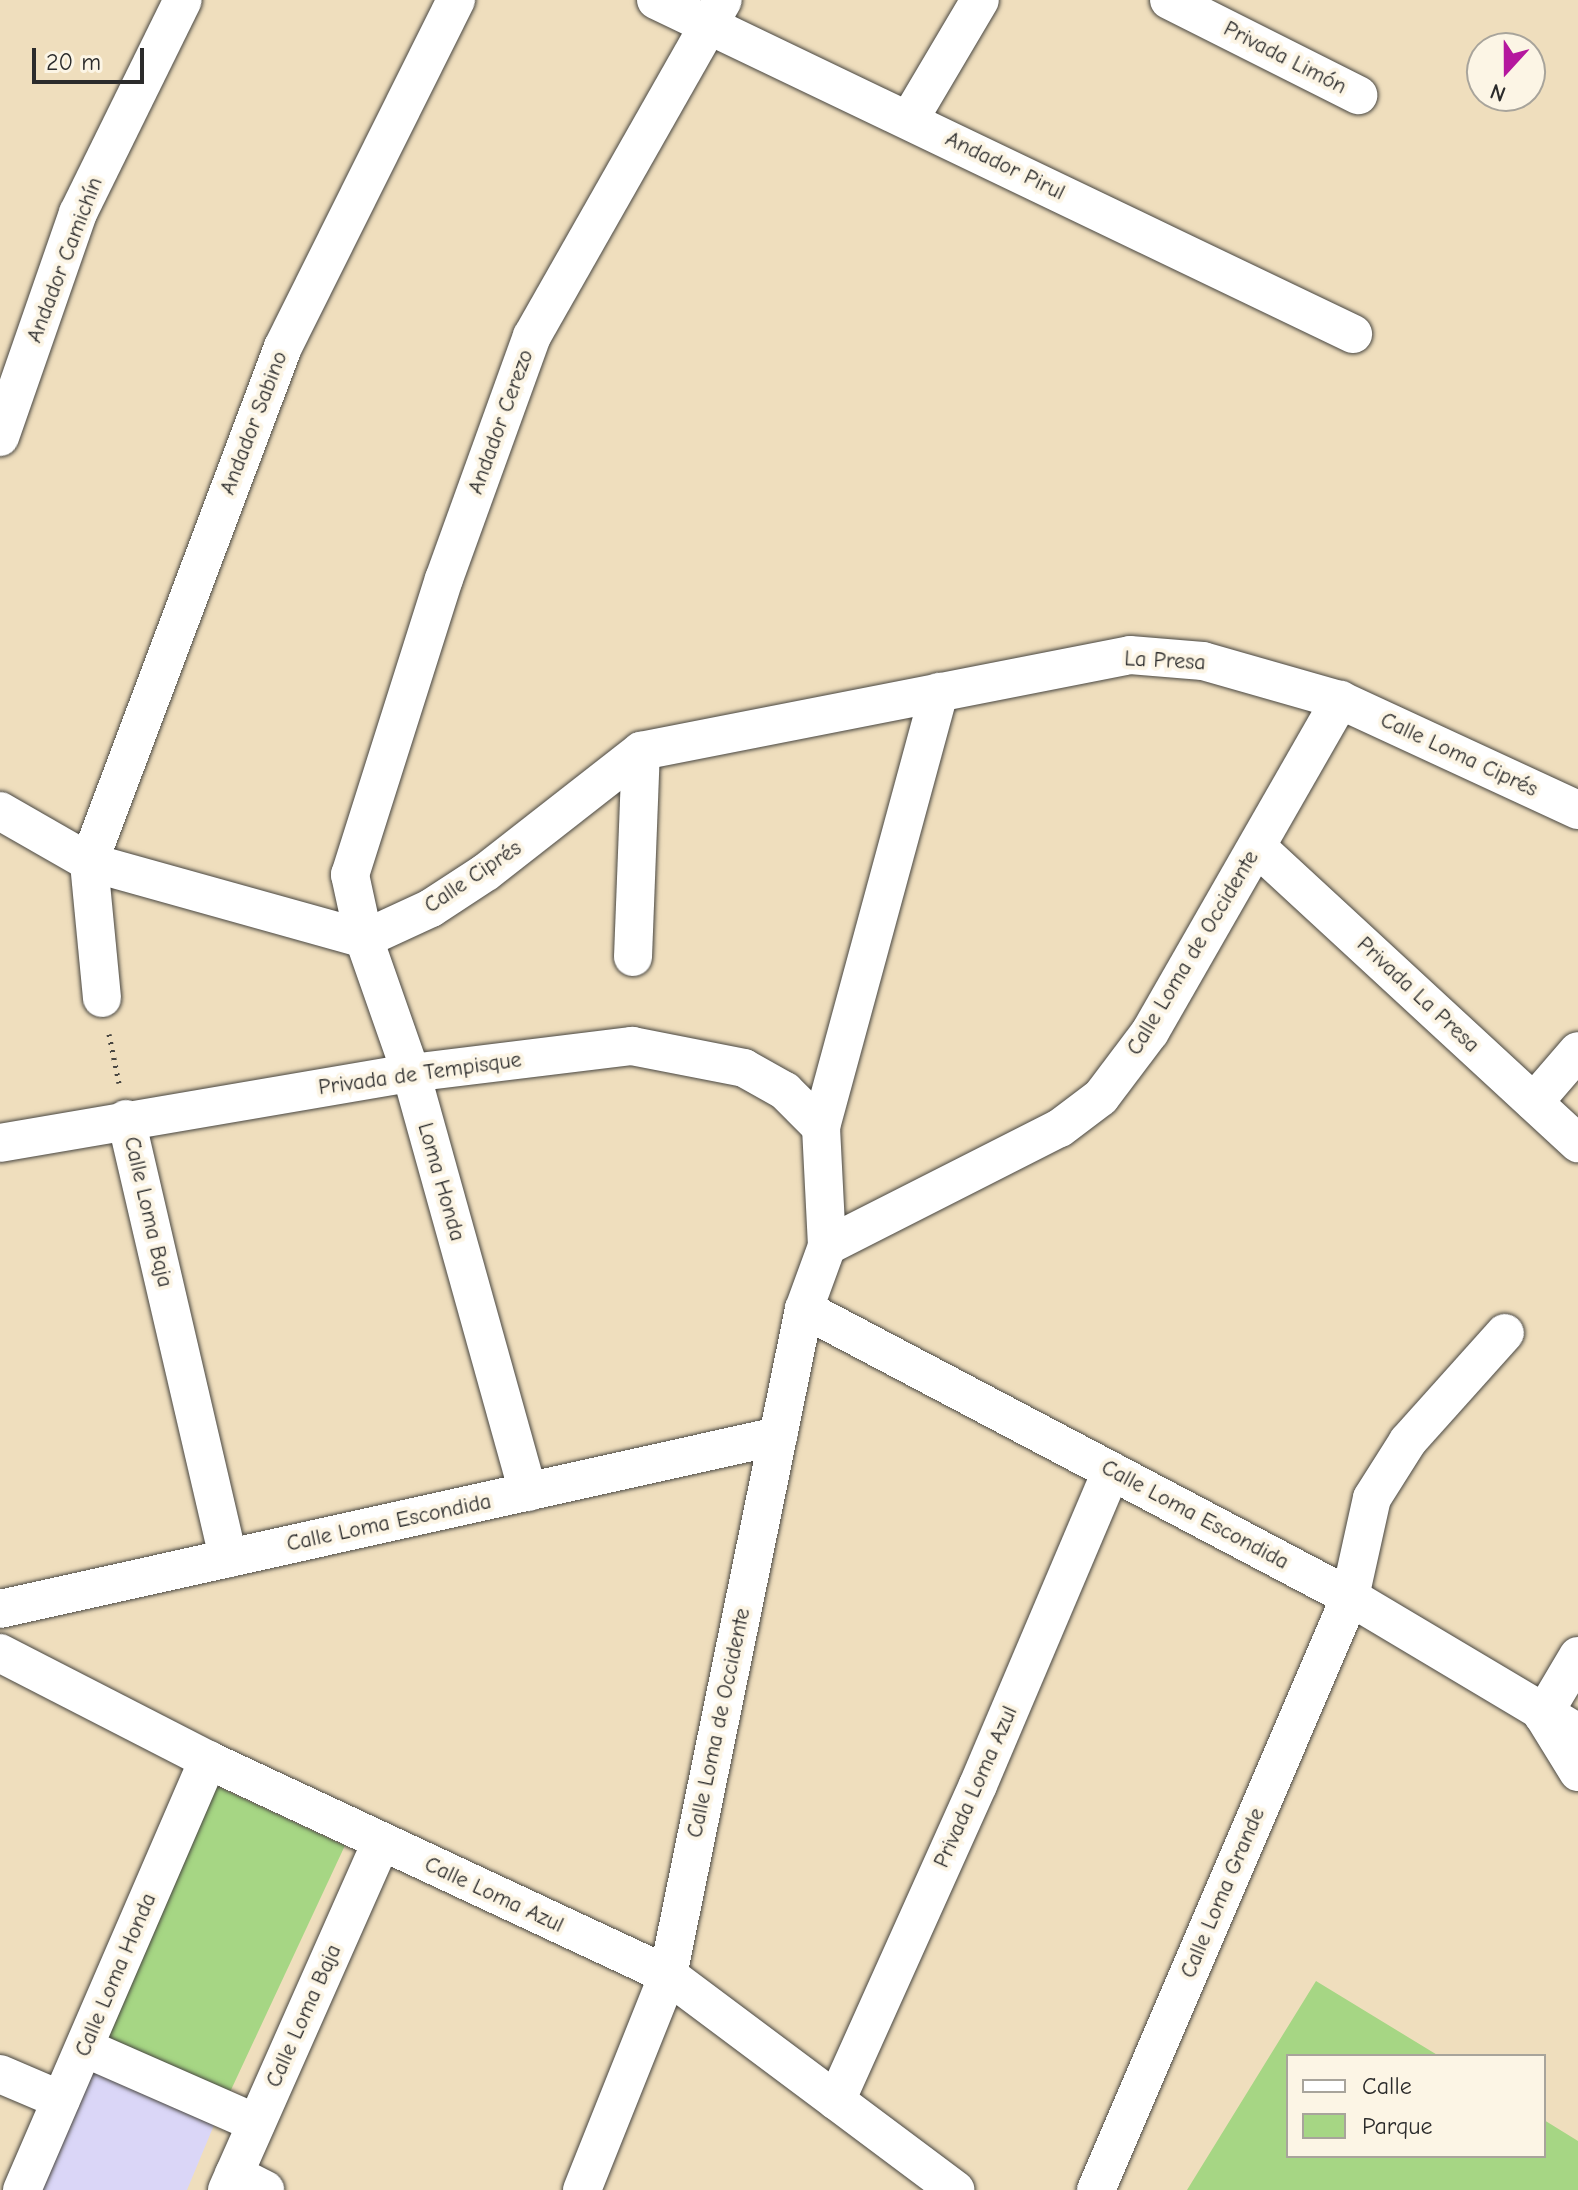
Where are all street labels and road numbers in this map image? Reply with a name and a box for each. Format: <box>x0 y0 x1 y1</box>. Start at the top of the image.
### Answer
street label: Privada Limón <box>1219 16 1351 100</box>
street label: Andador Pirul <box>941 126 1069 206</box>
street label: Andador Camichín <box>21 174 109 346</box>
street label: Andador Cerezo <box>463 346 539 498</box>
street label: Andador Sabino <box>215 348 293 498</box>
street label: La Presa <box>1124 646 1206 676</box>
street label: Calle Loma Ciprés <box>1376 707 1542 803</box>
street label: Calle Ciprés <box>419 835 527 919</box>
street label: Calle Loma de Occidente <box>1121 846 1265 1060</box>
street label: Privada La Presa <box>1351 931 1485 1059</box>
street label: Privada de Tempisque <box>317 1047 523 1101</box>
street label: Loma Honda <box>412 1120 470 1244</box>
street label: Calle Loma Baja <box>118 1134 178 1290</box>
street label: Calle Loma Escondida <box>1097 1454 1293 1576</box>
street label: Calle Loma Escondida <box>284 1488 494 1558</box>
street label: Calle Loma de Occidente <box>682 1606 756 1840</box>
street label: Privada Loma Azul <box>929 1702 1023 1872</box>
street label: Calle Loma Grande <box>1175 1804 1271 1982</box>
street label: Calle Loma Azul <box>420 1851 568 1939</box>
street label: Calle Loma Honda <box>70 1889 162 2061</box>
street label: Calle Loma Baja <box>261 1940 347 2092</box>

